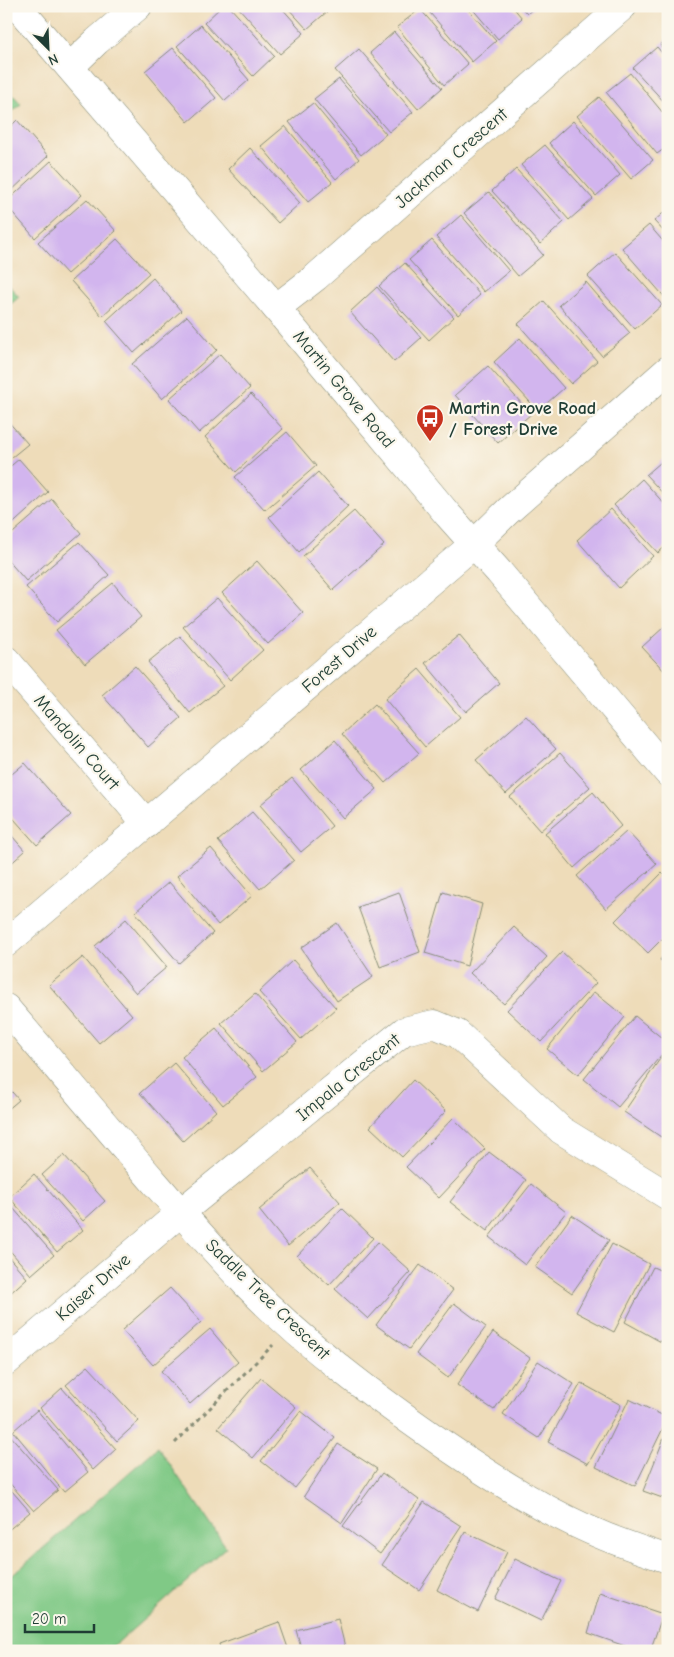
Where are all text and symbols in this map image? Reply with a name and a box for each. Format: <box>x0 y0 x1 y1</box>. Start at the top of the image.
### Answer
north arrow <box>22 22 72 72</box>
text: N <box>45 50 61 69</box>
street label: Jackman Crescent <box>391 103 512 213</box>
street label: Martin Grove Road <box>288 326 399 452</box>
place label: Martin Grove Road / Forest Drive <box>449 398 596 440</box>
bus stop icon: Martin Grove Road / Forest Drive <box>415 403 445 442</box>
street label: Forest Drive <box>298 621 381 698</box>
street label: Mandolin Court <box>30 690 124 795</box>
street label: Impala Crescent <box>292 1029 405 1126</box>
street label: Saddle Tree Crescent <box>201 1235 335 1365</box>
street label: Kaiser Drive <box>52 1249 135 1325</box>
scale bar <box>25 1602 94 1634</box>
text: 20 m <box>32 1610 66 1628</box>

